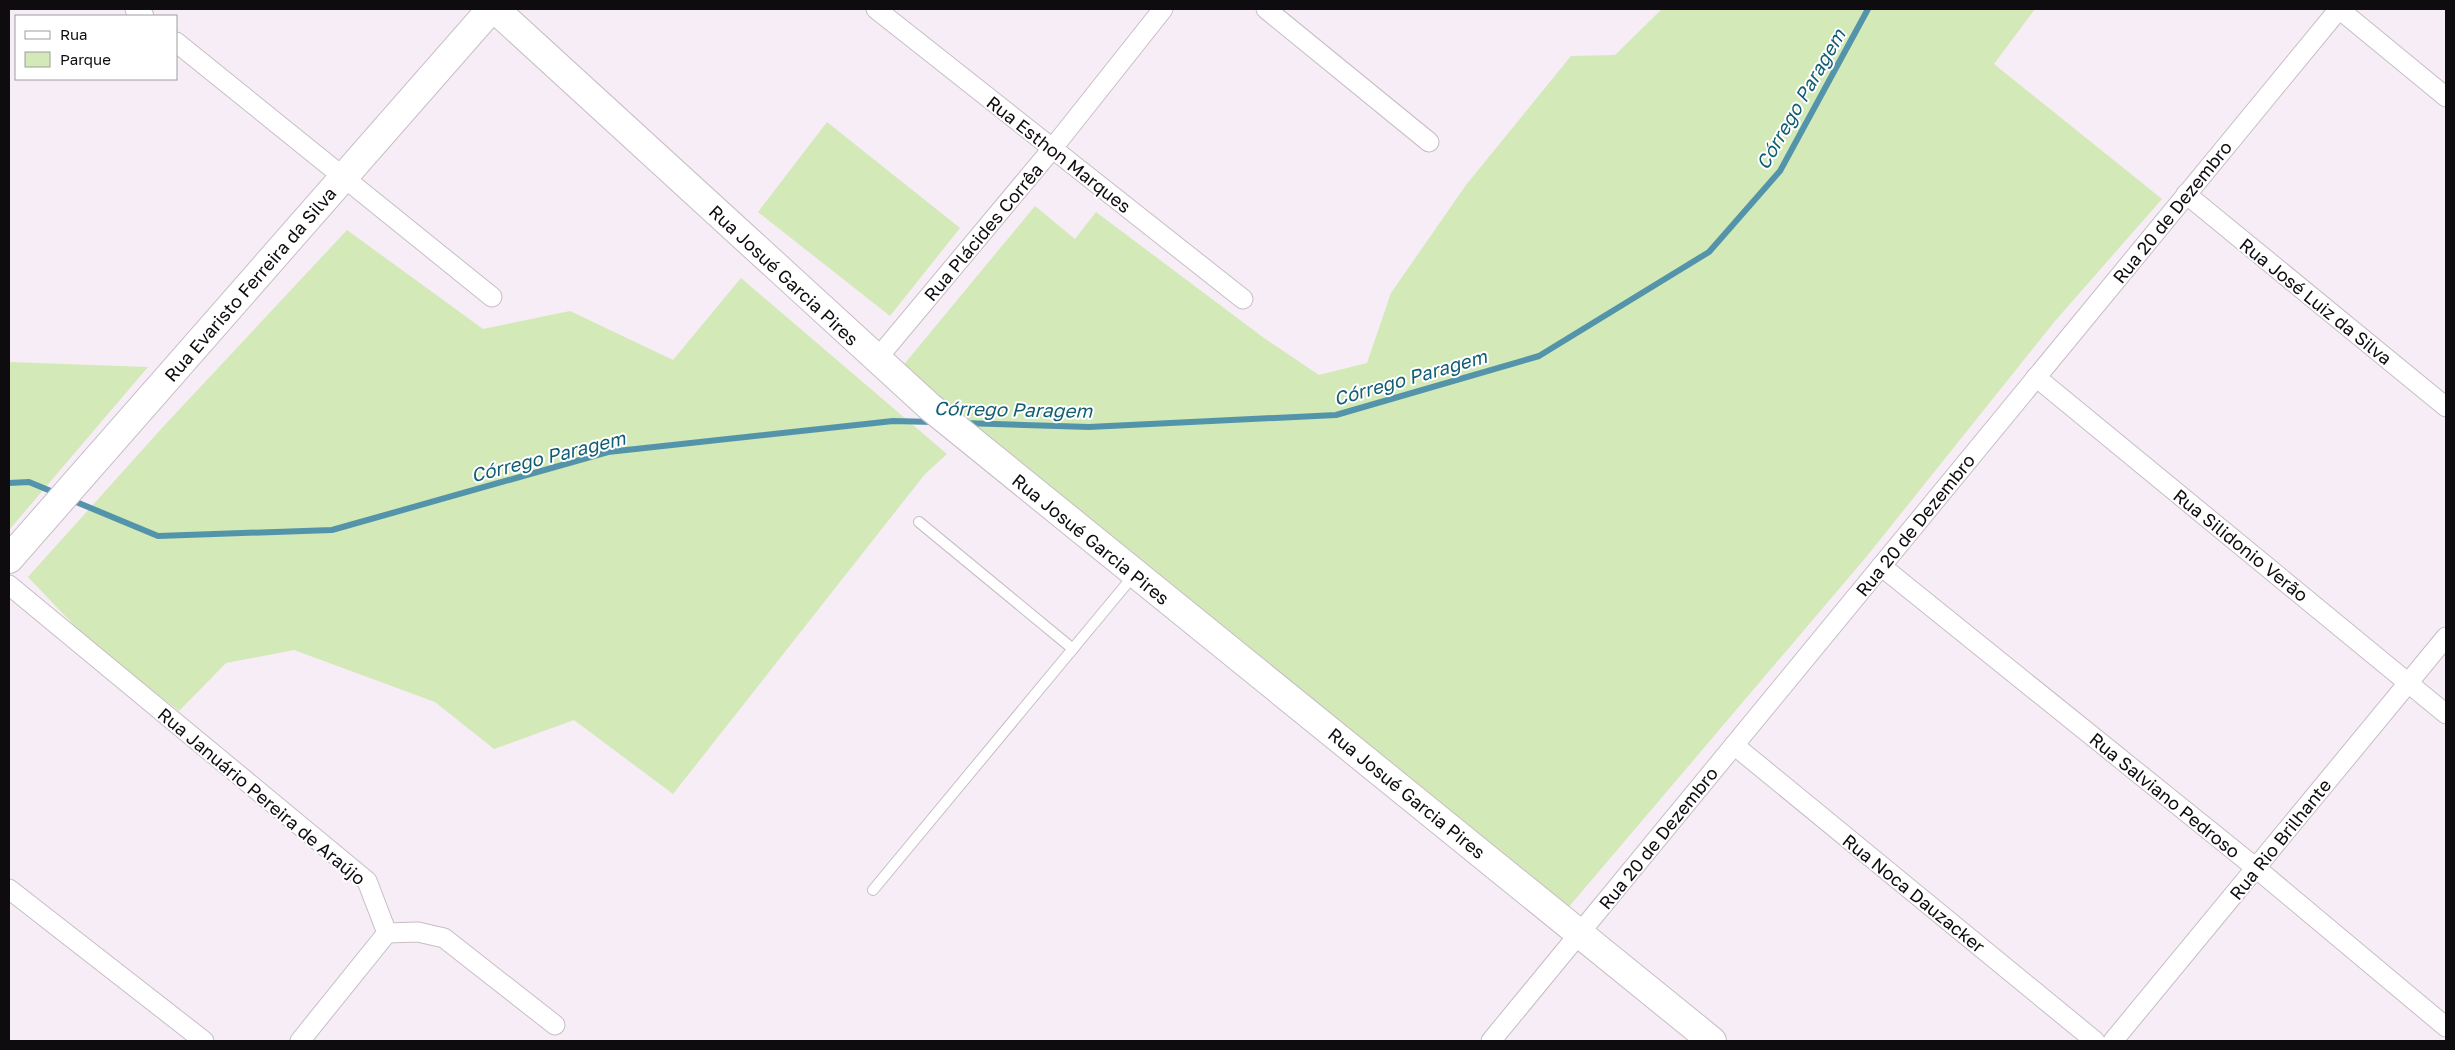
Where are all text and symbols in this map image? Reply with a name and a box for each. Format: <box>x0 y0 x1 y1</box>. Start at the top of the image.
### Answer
legend <box>15 15 178 80</box>
water label: Córrego Paragem <box>1750 24 1850 173</box>
text: Rua <box>60 25 87 43</box>
text: Parque <box>60 50 111 68</box>
street label: Rua Esthon Marques <box>982 91 1136 217</box>
street label: Rua 20 de Dezembro <box>2108 136 2236 288</box>
street label: Rua Plácides Corrêa <box>919 159 1047 305</box>
street label: Rua Evaristo Ferreira da Silva <box>159 182 341 386</box>
street label: Rua Josué Garcia Pires <box>705 200 863 350</box>
street label: Rua José Luiz da Silva <box>2236 233 2396 369</box>
water label: Córrego Paragem <box>1331 344 1490 410</box>
water label: Córrego Paragem <box>934 396 1094 422</box>
water label: Córrego Paragem <box>468 425 629 486</box>
street label: Rua 20 de Dezembro <box>1851 449 1979 601</box>
street label: Rua Josué Garcia Pires <box>1008 469 1174 609</box>
street label: Rua Silidonio Verão <box>2169 484 2313 606</box>
street label: Rua Januário Pereira de Araújo <box>154 703 370 889</box>
street label: Rua Josué Garcia Pires <box>1324 723 1490 863</box>
street label: Rua Salviano Pedroso <box>2085 728 2245 862</box>
street label: Rua 20 de Dezembro <box>1594 762 1722 914</box>
street label: Rua Rio Brilhante <box>2224 774 2336 904</box>
street label: Rua Noca Dauzacker <box>1838 829 1990 957</box>

